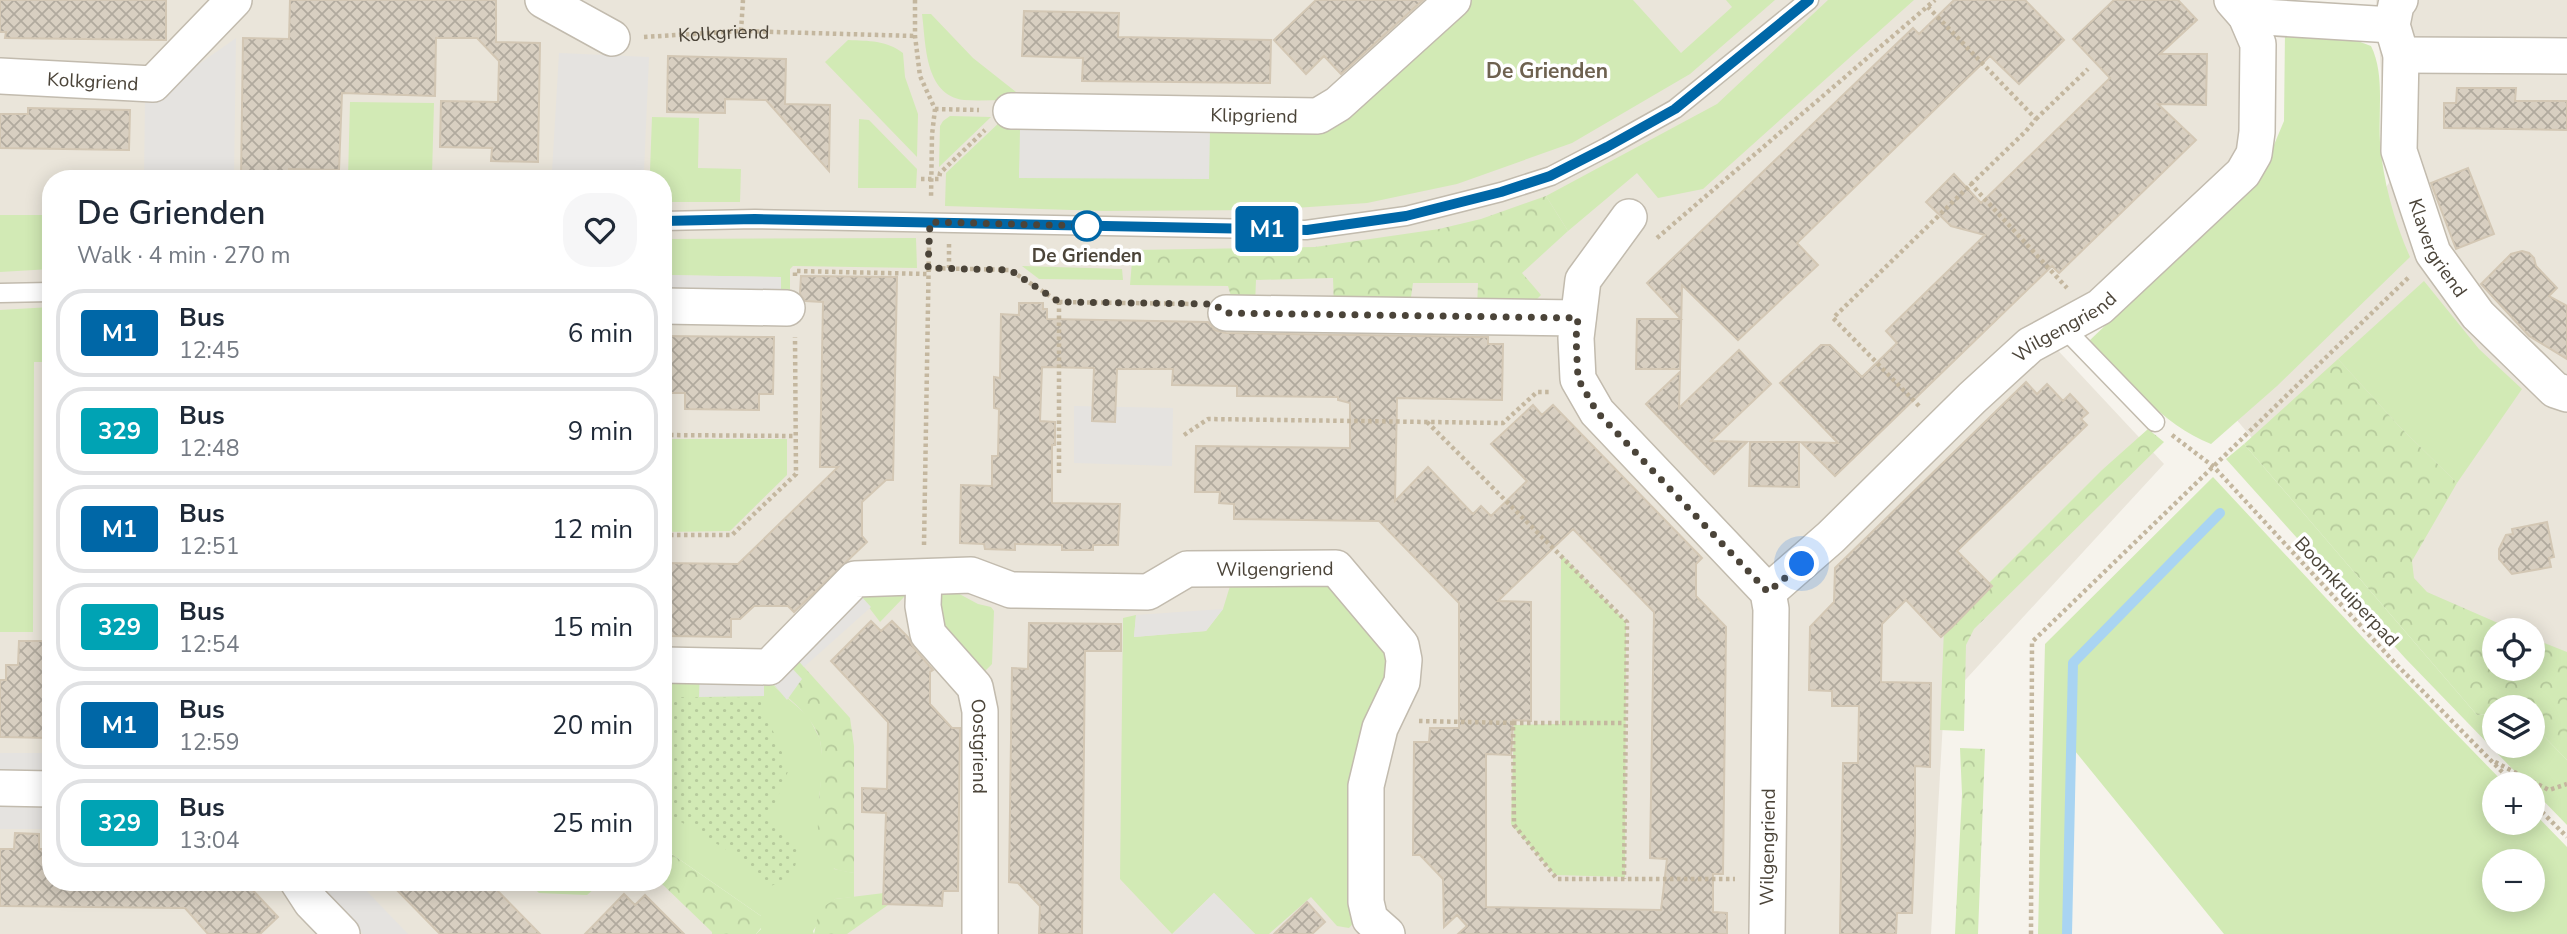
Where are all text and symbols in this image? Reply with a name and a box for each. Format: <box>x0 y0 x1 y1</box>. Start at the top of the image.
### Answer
street label: Kolkgriend <box>677 19 770 49</box>
district label: De Grienden <box>1486 57 1608 85</box>
street label: Kolkgriend <box>46 66 139 97</box>
street label: Klipgriend <box>1210 102 1298 130</box>
text: De Grienden <box>77 191 266 236</box>
button: heart <box>563 193 637 267</box>
street label: Klavergriend <box>2402 195 2473 303</box>
line badge: M1 <box>1236 206 1298 252</box>
marker: De Grienden <box>1072 211 1102 241</box>
text: M1 <box>1249 213 1285 245</box>
text: Walk · 4 min · 270 m <box>77 240 290 271</box>
place label: De Grienden <box>1032 243 1142 269</box>
street label: Wilgengriend <box>2007 286 2123 369</box>
text: Bus <box>179 300 225 335</box>
text: 6 min <box>568 316 633 351</box>
text: M1 <box>102 317 137 349</box>
text: 12:45 <box>179 335 239 366</box>
text: Bus <box>179 398 225 433</box>
text: 9 min <box>568 414 633 449</box>
text: 329 <box>98 415 141 447</box>
text: 12:48 <box>179 433 239 464</box>
text: Bus <box>179 496 225 531</box>
text: 12 min <box>552 512 633 547</box>
text: M1 <box>102 513 137 545</box>
text: 12:51 <box>179 531 239 562</box>
street label: Boomkruiperpad <box>2288 531 2404 652</box>
your location <box>1784 546 1819 581</box>
street label: Wilgengriend <box>1216 556 1334 583</box>
text: Bus <box>179 594 225 629</box>
text: 15 min <box>552 610 633 645</box>
text: 329 <box>98 611 141 643</box>
map controls <box>2482 618 2545 912</box>
button: locate <box>2482 618 2545 681</box>
text: 12:54 <box>179 629 239 660</box>
text: Bus <box>179 692 225 727</box>
button: layers <box>2482 695 2545 758</box>
street label: Oostgriend <box>964 696 992 794</box>
text: 20 min <box>552 708 633 743</box>
text: M1 <box>102 709 137 741</box>
text: 12:59 <box>179 727 239 758</box>
button: + <box>2482 772 2545 835</box>
street label: Wilgengriend <box>1754 788 1782 906</box>
text: Bus <box>179 790 225 825</box>
text: 25 min <box>552 806 633 841</box>
text: 329 <box>98 807 141 839</box>
text: 13:04 <box>179 825 239 856</box>
button: − <box>2482 849 2545 912</box>

